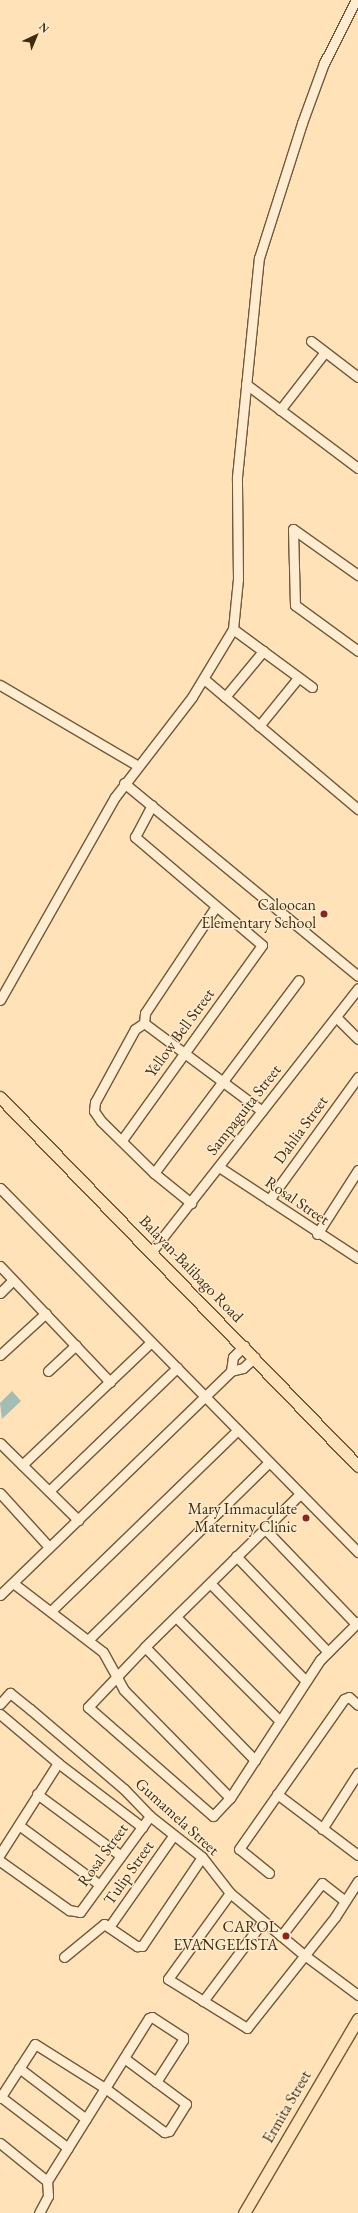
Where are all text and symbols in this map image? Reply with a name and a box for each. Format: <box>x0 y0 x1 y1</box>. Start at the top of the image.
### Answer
north arrow <box>16 16 56 56</box>
text: N <box>36 19 52 35</box>
place label: Caloocan Elementary School <box>201 895 316 933</box>
marker: Caloocan Elementary School <box>319 909 329 919</box>
street label: Yellow Bell Street <box>141 985 219 1081</box>
street label: Sampaguita Street <box>203 1061 285 1159</box>
street label: Dahlia Street <box>270 1092 332 1168</box>
street label: Rosal Street <box>261 1173 333 1229</box>
street label: Balayan-Balibago Road <box>135 1212 247 1326</box>
place label: Mary Immaculate Maternity Clinic <box>188 1499 297 1537</box>
marker: Mary Immaculate Maternity Clinic <box>300 1512 312 1524</box>
street label: Gumamela Street <box>131 1774 223 1860</box>
street label: Rosal Street <box>74 1820 132 1890</box>
street label: Tulip Street <box>100 1837 158 1909</box>
place label: CAROL EVANGELISTA <box>173 1917 278 1955</box>
marker: CAROL EVANGELISTA <box>281 1931 291 1941</box>
street label: Ermita Street <box>259 2067 315 2147</box>

